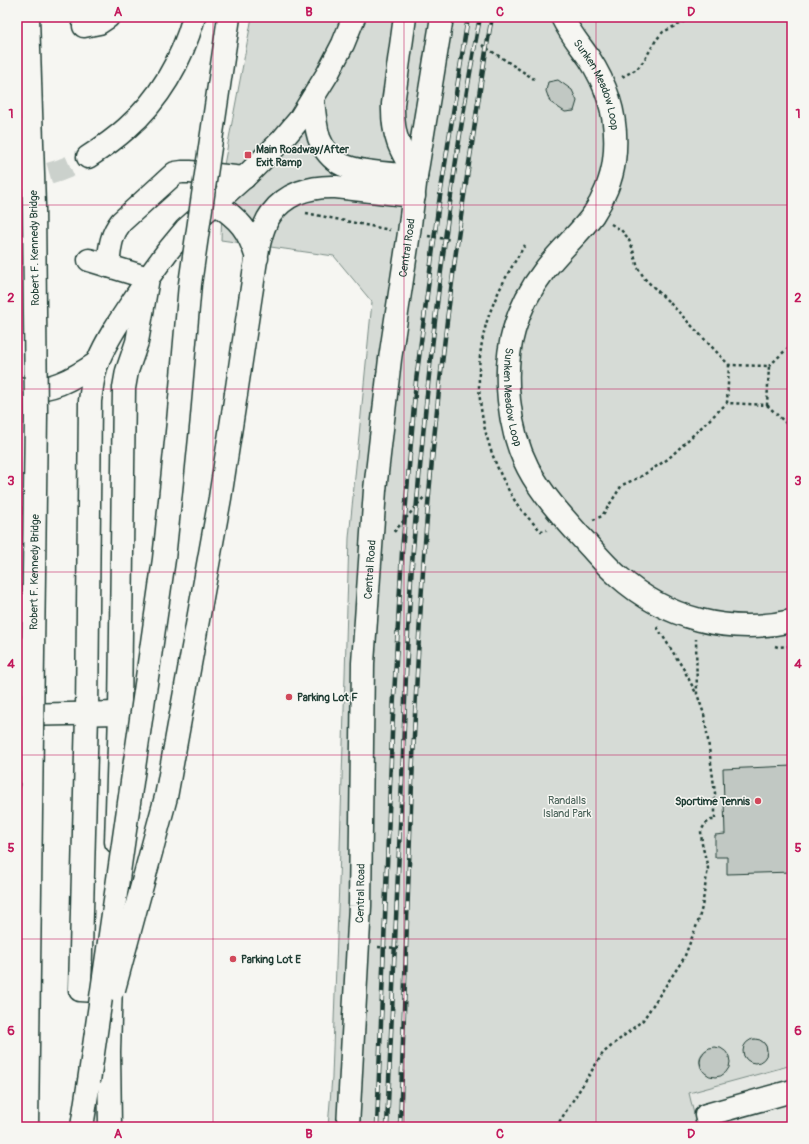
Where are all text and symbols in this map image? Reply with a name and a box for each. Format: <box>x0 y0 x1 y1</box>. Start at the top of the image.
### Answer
text: A <box>114 4 123 20</box>
text: B <box>305 4 313 20</box>
text: C <box>496 4 504 20</box>
text: D <box>687 4 695 20</box>
street label: Sunken Meadow Loop <box>571 37 621 131</box>
text: 1 <box>8 106 14 122</box>
text: 1 <box>795 106 801 122</box>
place label: Main Roadway/After Exit Ramp <box>256 143 350 169</box>
marker: Main Roadway/After Exit Ramp <box>243 150 253 160</box>
street label: Robert F. Kennedy Bridge <box>27 189 42 306</box>
street label: Central Road <box>396 218 418 278</box>
text: 2 <box>7 290 15 306</box>
text: 2 <box>794 290 802 306</box>
street label: Sunken Meadow Loop <box>501 347 524 448</box>
text: 3 <box>7 473 15 489</box>
text: 3 <box>794 473 802 489</box>
street label: Robert F. Kennedy Bridge <box>27 513 42 630</box>
street label: Central Road <box>361 539 379 600</box>
text: 4 <box>7 656 15 672</box>
text: 4 <box>794 656 802 672</box>
place label: Parking Lot F <box>297 691 358 704</box>
marker: Parking Lot F <box>284 692 294 702</box>
park label: Randalls Island Park <box>543 794 592 820</box>
place label: Sportime Tennis <box>675 795 750 808</box>
marker: Sportime Tennis <box>753 796 763 806</box>
text: 5 <box>7 840 15 856</box>
text: 5 <box>794 840 802 856</box>
street label: Central Road <box>353 864 368 923</box>
place label: Parking Lot E <box>241 953 301 966</box>
marker: Parking Lot E <box>228 954 238 964</box>
text: 6 <box>7 1023 15 1039</box>
text: 6 <box>794 1023 802 1039</box>
text: A <box>114 1126 123 1142</box>
text: B <box>305 1126 313 1142</box>
text: C <box>496 1126 504 1142</box>
text: D <box>687 1126 695 1142</box>

